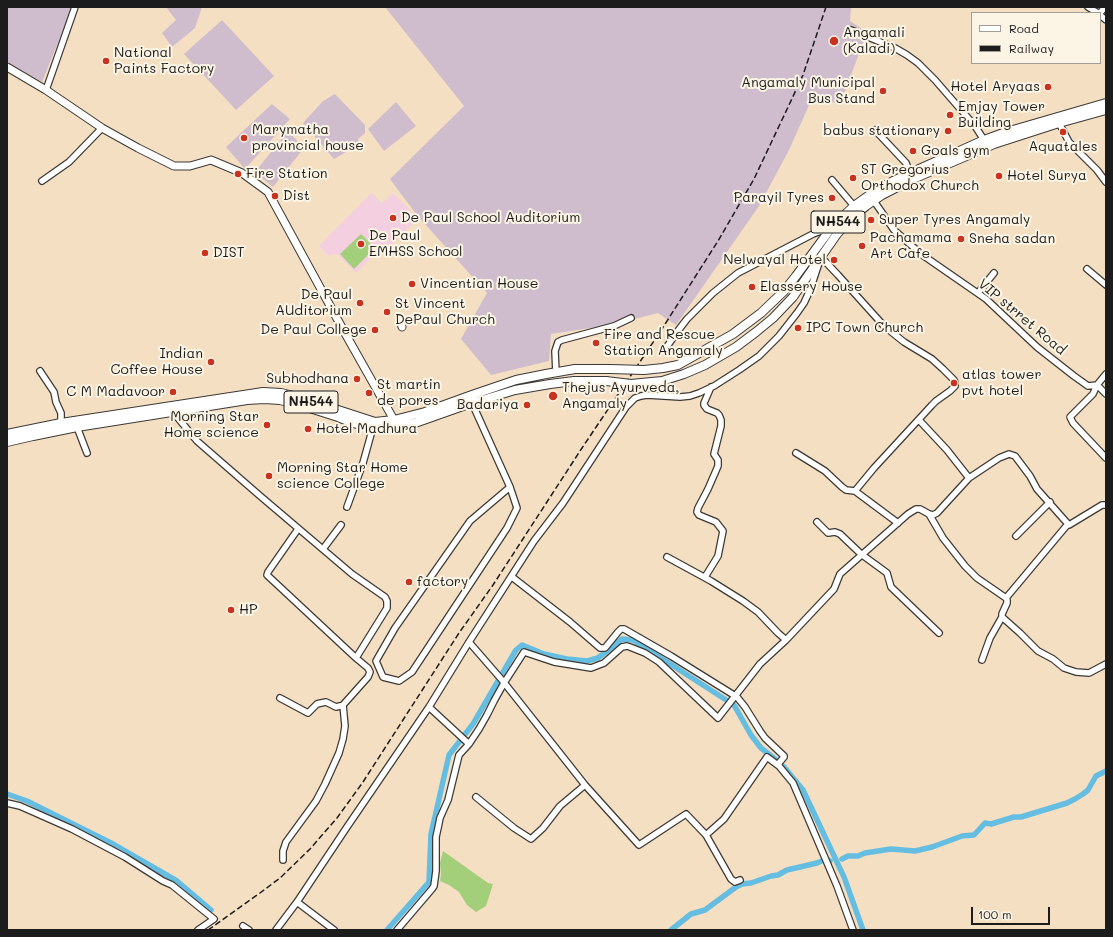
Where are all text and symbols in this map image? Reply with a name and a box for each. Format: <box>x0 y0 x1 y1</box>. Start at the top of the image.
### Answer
legend <box>971 12 1101 64</box>
text: Road <box>1009 20 1039 36</box>
place label: Angamali (Kaladi) <box>843 25 905 58</box>
marker: Angamali (Kaladi) <box>828 35 840 47</box>
text: Railway <box>1009 40 1054 56</box>
place label: National Paints Factory <box>114 45 214 78</box>
marker: National Paints Factory <box>101 56 111 66</box>
place label: Angamaly Municipal Bus Stand <box>741 75 875 108</box>
place label: Hotel Aryaas <box>951 79 1040 95</box>
marker: Hotel Aryaas <box>1043 82 1053 92</box>
marker: Angamaly Municipal Bus Stand <box>878 86 888 96</box>
place label: Emjay Tower Building <box>958 99 1045 132</box>
marker: Emjay Tower Building <box>945 110 955 120</box>
place label: Marymatha provincial house <box>252 122 364 154</box>
place label: babus stationary <box>823 123 940 139</box>
marker: babus stationary <box>943 126 953 136</box>
marker: Aquatales <box>1058 127 1068 137</box>
marker: Marymatha provincial house <box>239 133 249 143</box>
place label: Aquatales <box>1029 139 1097 155</box>
place label: Goals gym <box>921 143 990 159</box>
marker: Goals gym <box>908 146 918 156</box>
place label: ST Gregorius Orthodox Church <box>861 162 979 194</box>
place label: Fire Station <box>246 166 328 182</box>
place label: Hotel Surya <box>1007 168 1087 184</box>
marker: Fire Station <box>233 169 243 179</box>
marker: Hotel Surya <box>994 171 1004 181</box>
marker: ST Gregorius Orthodox Church <box>848 173 858 183</box>
place label: Dist <box>283 188 310 204</box>
place label: Parayil Tyres <box>734 190 824 206</box>
marker: Dist <box>270 191 280 201</box>
marker: Parayil Tyres <box>827 193 837 203</box>
place label: De Paul School Auditorium <box>401 210 580 226</box>
road number: NH544 <box>811 211 865 233</box>
place label: Super Tyres Angamaly <box>879 212 1030 228</box>
marker: De Paul School Auditorium <box>388 213 398 223</box>
marker: Super Tyres Angamaly <box>866 215 876 225</box>
place label: De Paul EMHSS School <box>369 228 463 260</box>
place label: Pachamama Art Cafe <box>870 230 952 262</box>
place label: Sneha sadan <box>969 231 1055 247</box>
marker: Sneha sadan <box>956 234 966 244</box>
marker: De Paul EMHSS School <box>356 239 366 249</box>
marker: Pachamama Art Cafe <box>857 241 867 251</box>
place label: DIST <box>213 245 244 261</box>
marker: DIST <box>200 248 210 258</box>
place label: Nelwayal Hotel <box>723 252 826 268</box>
marker: Nelwayal Hotel <box>829 255 839 265</box>
street label: VIP strret Road <box>975 275 1069 359</box>
place label: Vincentian House <box>420 276 539 292</box>
marker: Vincentian House <box>407 279 417 289</box>
place label: Elassery House <box>760 279 863 295</box>
marker: Elassery House <box>747 282 757 292</box>
place label: De Paul AUditorium <box>275 287 352 320</box>
place label: St Vincent DePaul Church <box>395 296 495 328</box>
marker: De Paul AUditorium <box>355 298 365 308</box>
marker: St Vincent DePaul Church <box>382 307 392 317</box>
place label: IPC Town Church <box>806 320 923 336</box>
place label: De Paul College <box>261 322 367 338</box>
marker: IPC Town Church <box>793 323 803 333</box>
marker: De Paul College <box>370 325 380 335</box>
place label: Fire and Rescue Station Angamaly <box>604 327 723 360</box>
marker: Fire and Rescue Station Angamaly <box>591 338 601 348</box>
place label: Indian Coffee House <box>111 346 203 378</box>
marker: Indian Coffee House <box>206 357 216 367</box>
place label: atlas tower pvt hotel <box>962 367 1041 400</box>
place label: Subhodhana <box>266 371 349 387</box>
marker: Subhodhana <box>352 374 362 384</box>
place label: St martin de pores <box>377 377 441 410</box>
marker: atlas tower pvt hotel <box>949 378 959 388</box>
place label: Thejus Ayurveda, Angamaly <box>562 380 680 412</box>
place label: C M Madavoor <box>66 384 165 400</box>
marker: C M Madavoor <box>168 387 178 397</box>
marker: St martin de pores <box>364 388 374 398</box>
marker: Thejus Ayurveda, Angamaly <box>547 390 559 402</box>
road number: NH544 <box>284 391 338 413</box>
place label: Badariya <box>457 397 519 413</box>
marker: Badariya <box>522 400 532 410</box>
place label: Morning Star Home science <box>164 409 259 442</box>
marker: Morning Star Home science <box>262 420 272 430</box>
place label: Hotel Madhura <box>316 421 417 437</box>
marker: Hotel Madhura <box>303 424 313 434</box>
place label: Morning Star Home science College <box>277 460 408 492</box>
marker: Morning Star Home science College <box>264 471 274 481</box>
place label: factory <box>417 574 468 590</box>
marker: factory <box>404 577 414 587</box>
place label: HP <box>239 602 258 618</box>
marker: HP <box>226 605 236 615</box>
scale bar <box>973 899 1052 925</box>
text: 100 m <box>978 906 1012 922</box>

